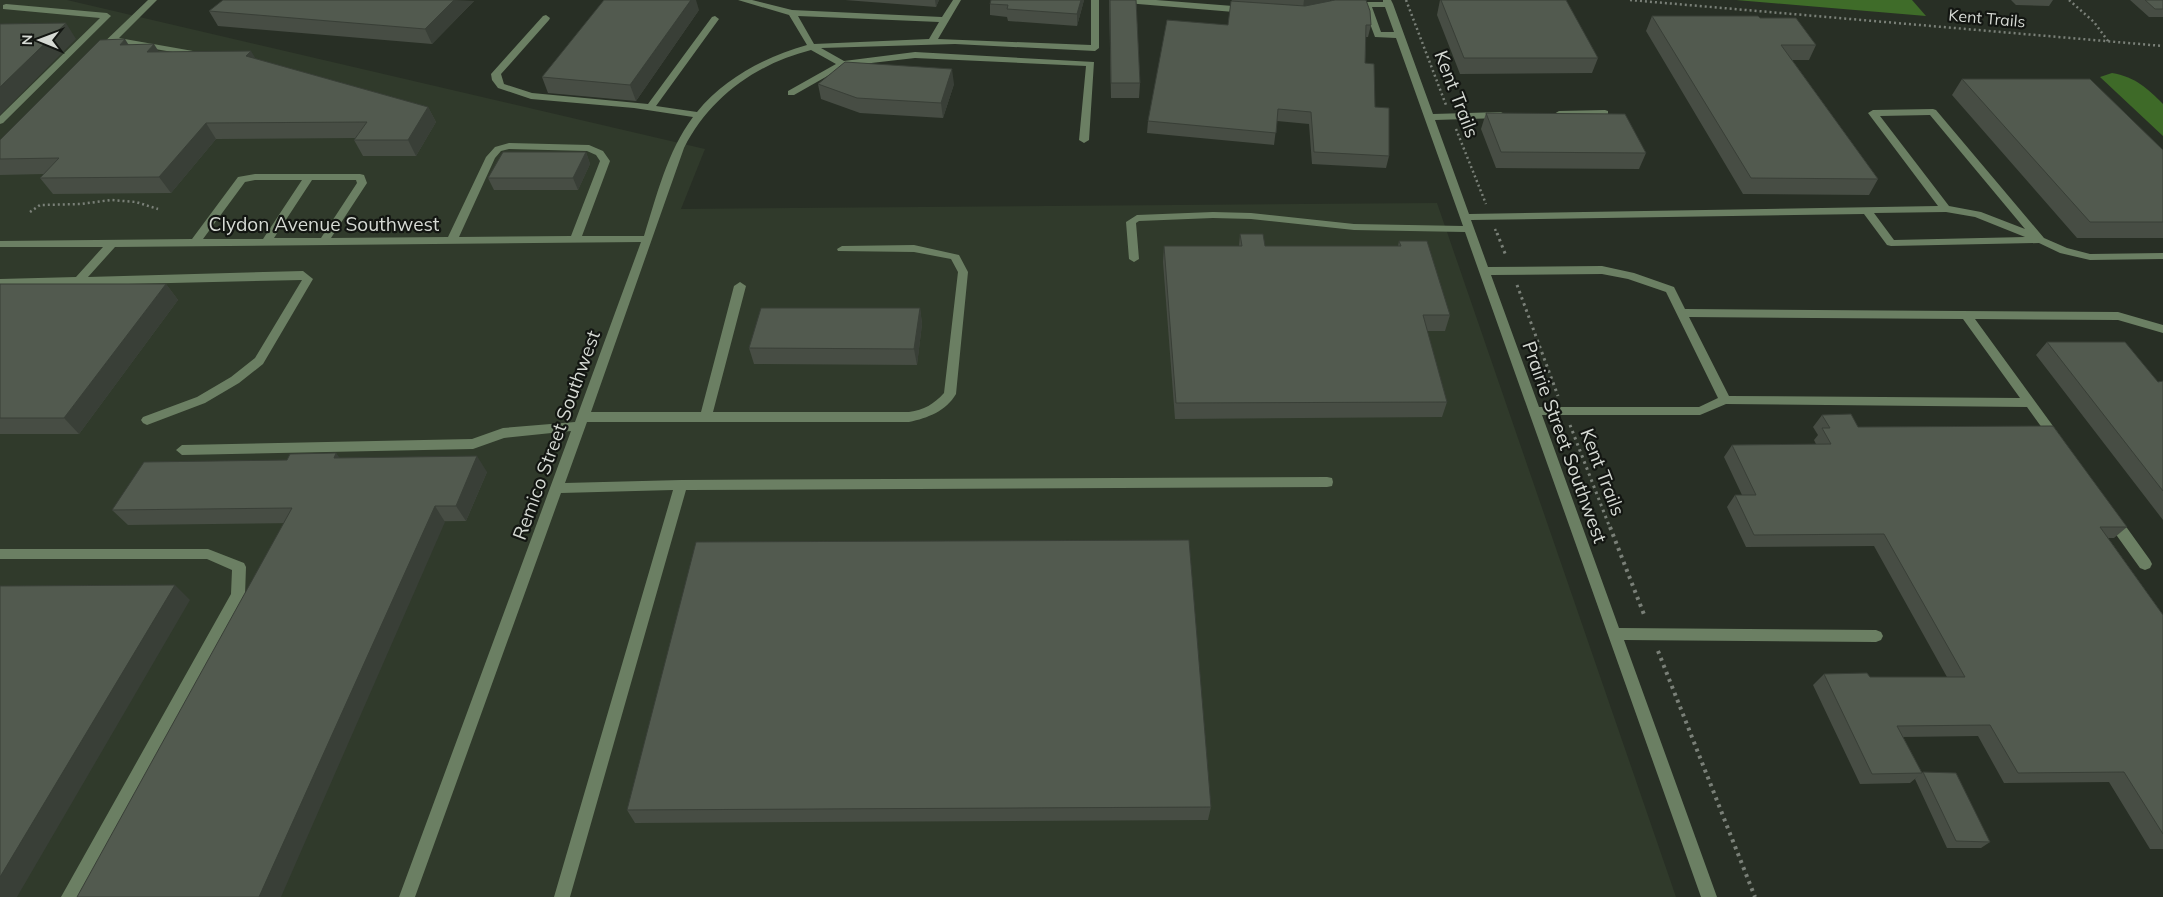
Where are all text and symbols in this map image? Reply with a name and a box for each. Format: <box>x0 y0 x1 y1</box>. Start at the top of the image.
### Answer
street label: Kent Trails <box>1948 5 2026 31</box>
north arrow <box>15 15 65 65</box>
text: N <box>18 34 36 45</box>
street label: Kent Trails <box>1429 47 1485 141</box>
street label: Clydon Avenue Southwest <box>209 212 440 236</box>
street label: Remico Street Southwest <box>507 327 605 543</box>
street label: Prairie Street Southwest <box>1517 338 1613 547</box>
street label: Kent Trails <box>1575 425 1631 519</box>

